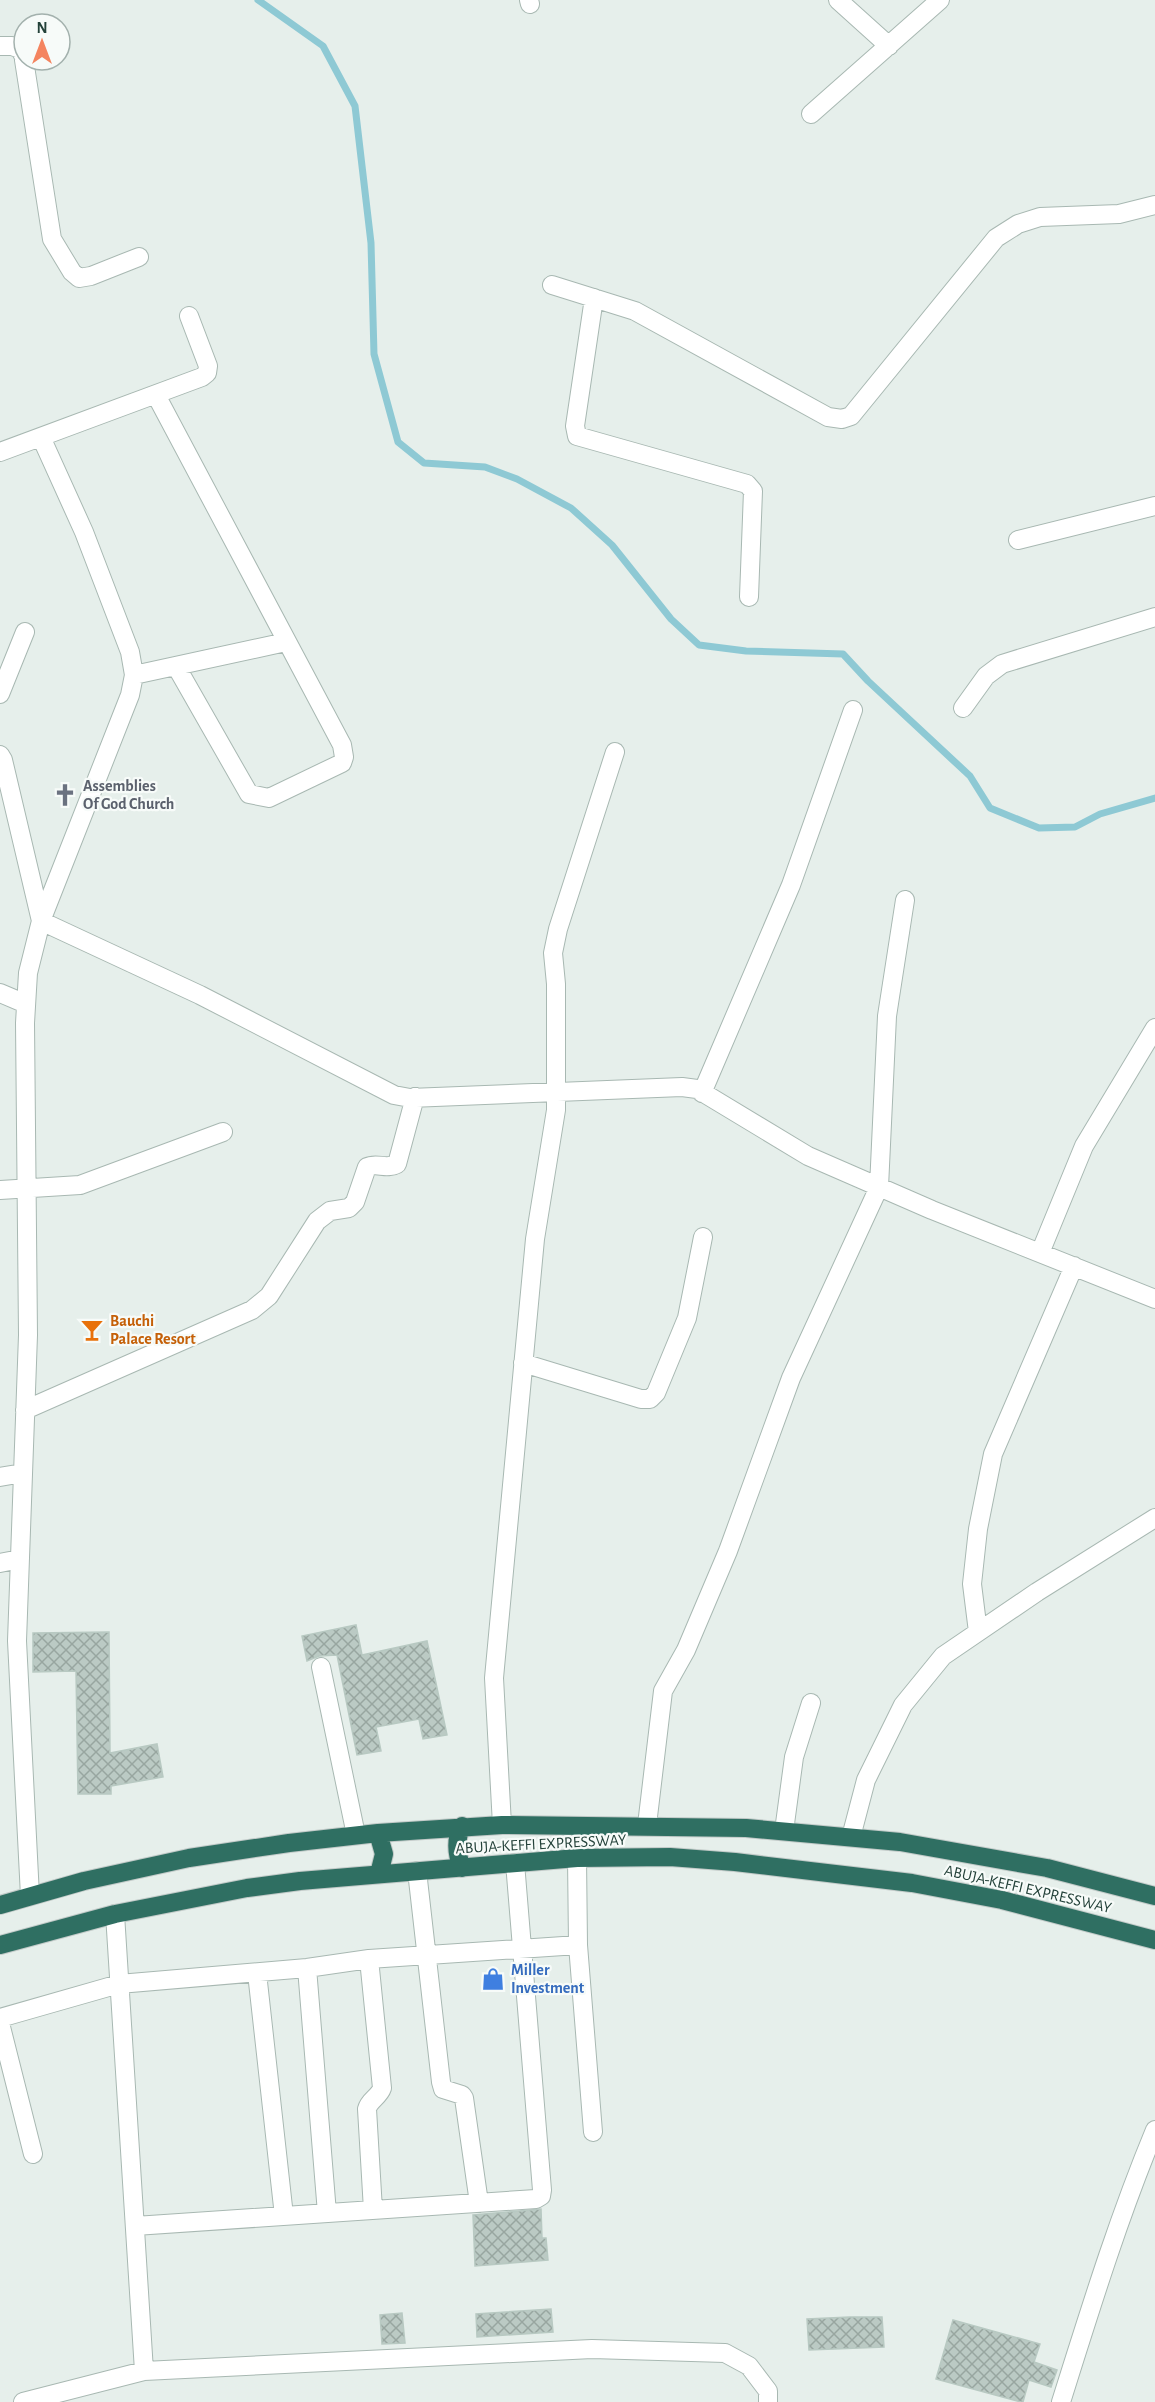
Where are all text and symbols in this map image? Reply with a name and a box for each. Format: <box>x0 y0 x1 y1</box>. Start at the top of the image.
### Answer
north arrow <box>12 12 72 72</box>
text: N <box>36 20 48 36</box>
place label: Assemblies Of God Church <box>83 778 174 812</box>
church icon: Assemblies Of God Church <box>52 782 78 808</box>
place label: Bauchi Palace Resort <box>110 1313 196 1347</box>
bar icon: Bauchi Palace Resort <box>79 1317 105 1343</box>
street label: ABUJA-KEFFI EXPRESSWAY <box>455 1832 627 1856</box>
street label: ABUJA-KEFFI EXPRESSWAY <box>943 1862 1114 1916</box>
place label: Miller Investment <box>511 1962 585 1996</box>
shop icon: Miller Investment <box>480 1966 506 1992</box>

